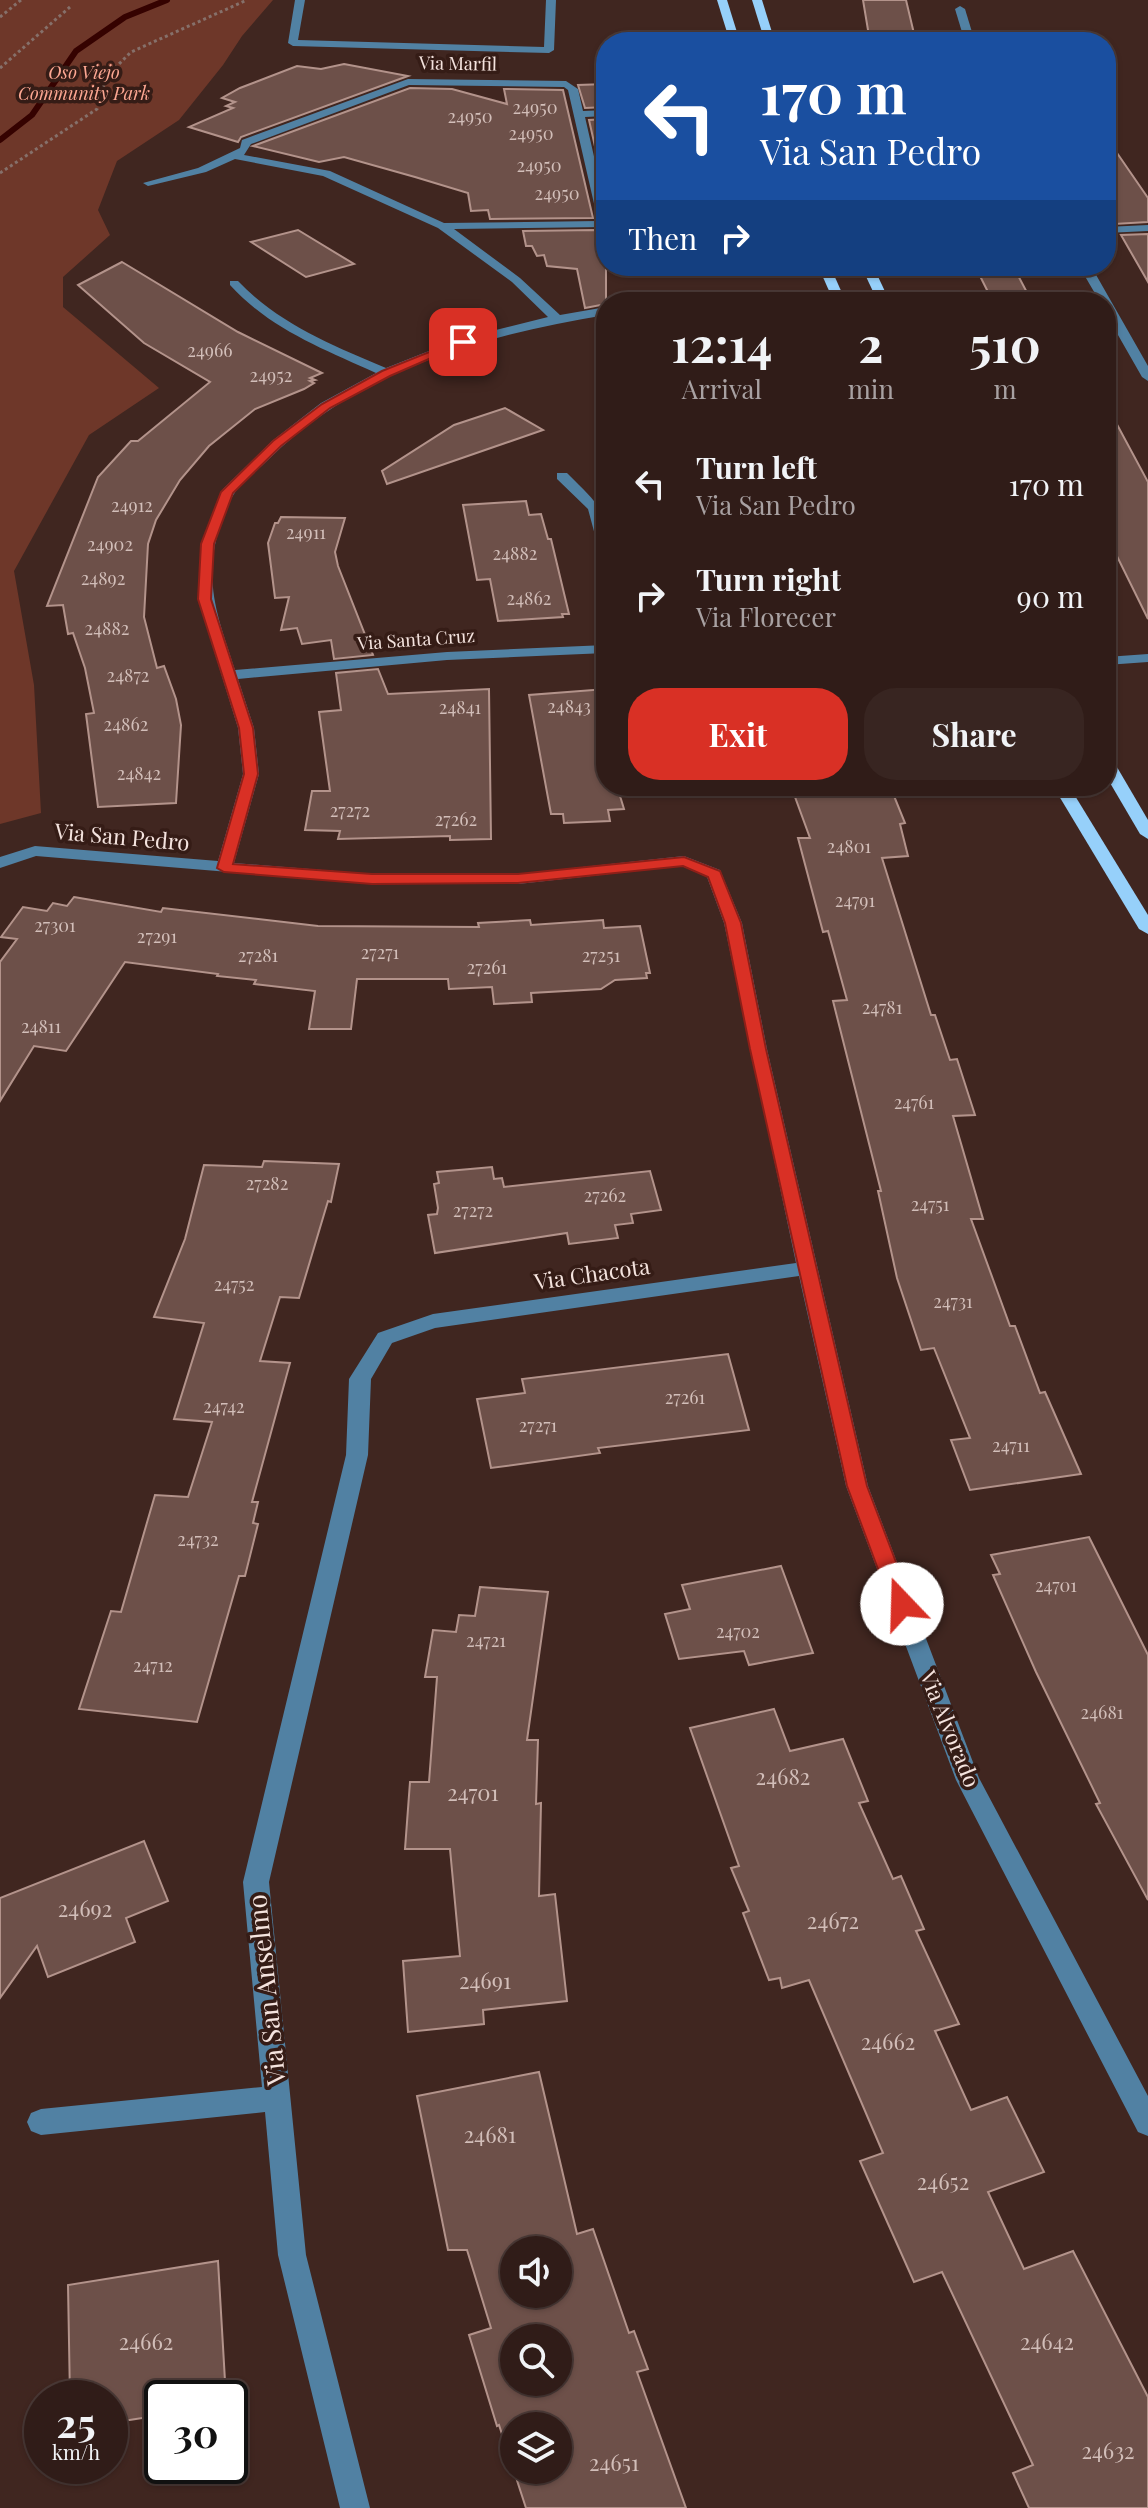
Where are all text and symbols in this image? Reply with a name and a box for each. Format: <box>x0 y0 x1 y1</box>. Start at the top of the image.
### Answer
street label: Via Marfil <box>418 50 497 76</box>
text: 170 m <box>760 54 907 129</box>
park label: Oso Viejo Community Park <box>18 60 150 105</box>
icon: left <box>628 64 732 168</box>
house number: 24950 <box>513 95 557 119</box>
house number: 24950 <box>448 104 492 128</box>
house number: 24950 <box>509 121 553 145</box>
text: Via San Pedro <box>760 126 981 174</box>
house number: 24950 <box>517 153 561 177</box>
house number: 24950 <box>535 181 579 205</box>
icon: right <box>713 216 757 260</box>
text: Then <box>628 218 697 258</box>
pin <box>429 308 497 376</box>
text: 12:14 <box>671 311 772 375</box>
text: 2 <box>858 311 883 375</box>
text: 510 <box>969 311 1041 375</box>
icon: arrive <box>441 320 485 364</box>
house number: 24966 <box>187 338 233 362</box>
house number: 24952 <box>250 363 292 387</box>
text: Arrival <box>682 371 762 406</box>
text: min <box>848 371 894 406</box>
text: m <box>993 371 1017 406</box>
text: Turn left <box>696 447 817 487</box>
icon: left <box>628 462 672 506</box>
text: 170 m <box>1009 464 1084 504</box>
text: Via San Pedro <box>696 487 856 522</box>
house number: 24912 <box>111 493 153 517</box>
house number: 24911 <box>286 520 326 544</box>
house number: 24902 <box>87 532 133 556</box>
house number: 24882 <box>493 541 537 565</box>
text: Turn right <box>696 559 841 599</box>
house number: 24892 <box>81 566 125 590</box>
icon: right <box>628 574 672 618</box>
text: 90 m <box>1017 576 1084 616</box>
house number: 24862 <box>507 586 551 610</box>
text: Via Florecer <box>696 599 836 634</box>
house number: 24882 <box>85 616 129 640</box>
street label: Via Santa Cruz <box>355 623 476 655</box>
house number: 24872 <box>107 663 149 687</box>
button: Exit <box>628 688 848 780</box>
button: Share <box>864 688 1084 780</box>
house number: 24843 <box>547 694 591 718</box>
house number: 24841 <box>439 695 482 719</box>
house number: 24862 <box>104 712 148 736</box>
house number: 24842 <box>117 761 161 785</box>
house number: 27272 <box>330 798 370 822</box>
house number: 27262 <box>435 807 477 831</box>
street label: Via San Pedro <box>52 815 191 857</box>
house number: 24801 <box>827 834 872 858</box>
house number: 24791 <box>835 888 876 912</box>
house number: 27301 <box>34 913 76 937</box>
house number: 27291 <box>137 924 178 948</box>
house number: 27271 <box>361 940 400 964</box>
house number: 27281 <box>238 943 279 967</box>
house number: 27251 <box>582 943 621 967</box>
house number: 27261 <box>467 955 508 979</box>
house number: 24781 <box>862 995 903 1019</box>
house number: 24811 <box>21 1014 61 1038</box>
house number: 24761 <box>894 1090 935 1114</box>
house number: 27282 <box>246 1171 288 1195</box>
house number: 27262 <box>584 1183 626 1207</box>
house number: 24751 <box>911 1192 950 1216</box>
house number: 27272 <box>453 1198 493 1222</box>
street label: Via Chacota <box>531 1250 652 1296</box>
house number: 24752 <box>214 1272 254 1296</box>
house number: 24731 <box>933 1289 973 1313</box>
house number: 27261 <box>665 1385 706 1409</box>
house number: 24742 <box>203 1394 245 1418</box>
house number: 27271 <box>519 1413 558 1437</box>
house number: 24711 <box>992 1433 1030 1457</box>
house number: 24732 <box>177 1527 219 1551</box>
position arrow <box>860 1562 944 1646</box>
house number: 24701 <box>1035 1573 1077 1597</box>
house number: 24702 <box>716 1619 760 1643</box>
house number: 24721 <box>466 1628 506 1652</box>
house number: 24712 <box>133 1653 173 1677</box>
street label: Via Alvorado <box>914 1665 988 1791</box>
house number: 24681 <box>1081 1700 1124 1724</box>
house number: 24682 <box>756 1761 810 1791</box>
house number: 24701 <box>447 1777 499 1807</box>
house number: 24692 <box>58 1893 112 1923</box>
street label: Via San Anselmo <box>238 1893 293 2088</box>
house number: 24672 <box>807 1905 859 1935</box>
house number: 24691 <box>459 1965 511 1995</box>
house number: 24662 <box>861 2026 915 2056</box>
house number: 24681 <box>464 2119 516 2149</box>
house number: 24652 <box>917 2166 969 2196</box>
map controls <box>500 2236 572 2484</box>
button: sound <box>500 2236 572 2308</box>
button: search <box>500 2324 572 2396</box>
house number: 24662 <box>119 2326 173 2356</box>
house number: 24642 <box>1020 2326 1074 2356</box>
speed limit sign: 30 <box>144 2380 248 2484</box>
text: 25 <box>56 2395 96 2448</box>
button: layers <box>500 2412 572 2484</box>
house number: 24632 <box>1081 2435 1135 2465</box>
text: km/h <box>52 2438 100 2465</box>
house number: 24651 <box>589 2447 639 2477</box>

